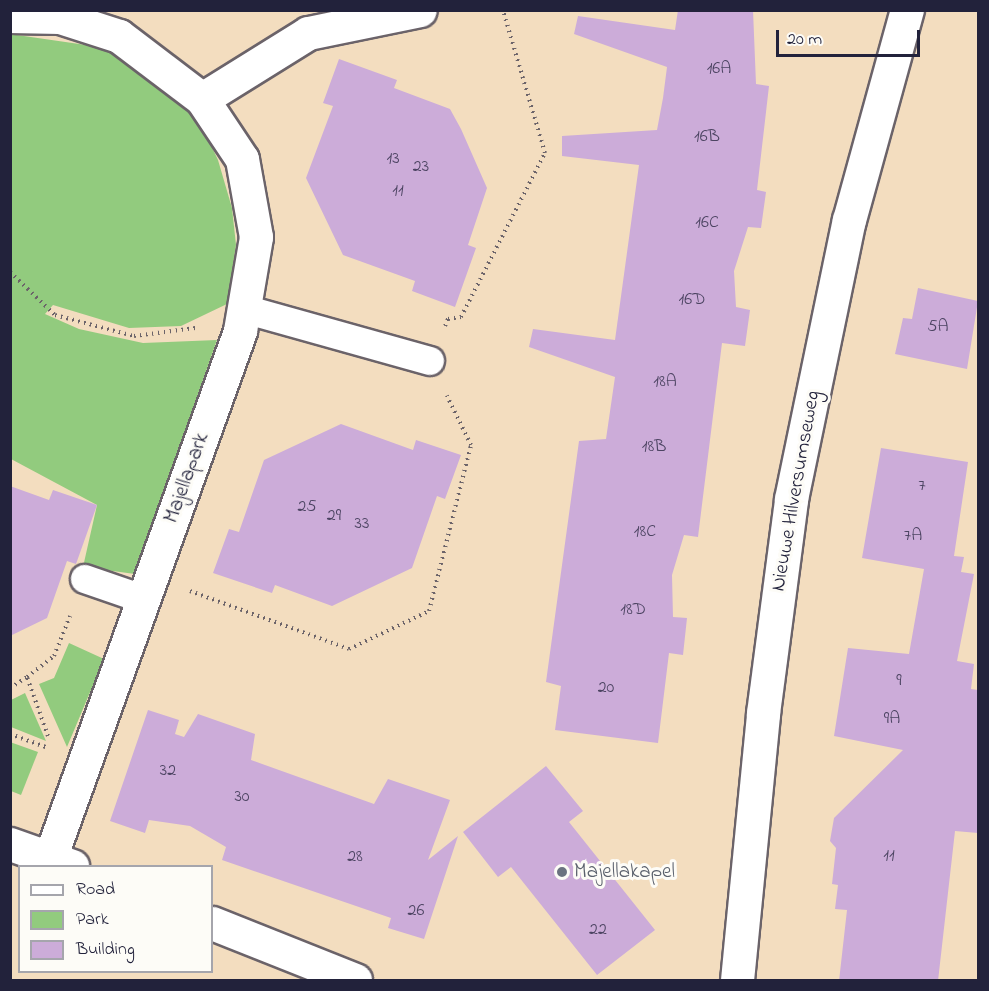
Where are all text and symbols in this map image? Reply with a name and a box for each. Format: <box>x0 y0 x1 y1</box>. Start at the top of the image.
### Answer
scale bar <box>779 18 923 56</box>
text: 20 m <box>787 27 822 53</box>
house number: 16A <box>707 58 731 80</box>
house number: 16B <box>694 126 720 148</box>
house number: 13 <box>386 148 400 170</box>
house number: 23 <box>413 156 429 178</box>
house number: 11 <box>392 180 404 202</box>
house number: 16C <box>695 212 719 234</box>
house number: 16D <box>679 289 705 311</box>
house number: 5A <box>927 316 949 338</box>
house number: 18A <box>653 371 677 393</box>
street label: Nieuwe Hilversumseweg <box>766 389 826 593</box>
street label: Majellapark <box>159 429 215 527</box>
house number: 18B <box>642 436 666 458</box>
house number: 7 <box>918 475 926 497</box>
house number: 25 <box>297 496 317 518</box>
house number: 29 <box>327 505 341 527</box>
house number: 33 <box>355 513 369 535</box>
house number: 18C <box>634 521 656 543</box>
house number: 7A <box>904 525 922 547</box>
house number: 18D <box>620 599 646 621</box>
house number: 9 <box>896 670 902 692</box>
house number: 20 <box>598 677 614 699</box>
house number: 9A <box>884 708 900 730</box>
house number: 32 <box>160 760 176 782</box>
house number: 30 <box>234 786 250 808</box>
house number: 11 <box>883 845 895 867</box>
house number: 28 <box>347 846 363 868</box>
place label: Majellakapel <box>574 859 675 885</box>
legend <box>18 865 213 973</box>
marker: Majellakapel <box>555 865 569 879</box>
text: Road <box>76 877 115 903</box>
house number: 26 <box>408 900 424 922</box>
text: Park <box>76 907 109 933</box>
house number: 22 <box>589 919 607 941</box>
text: Building <box>76 937 135 963</box>

